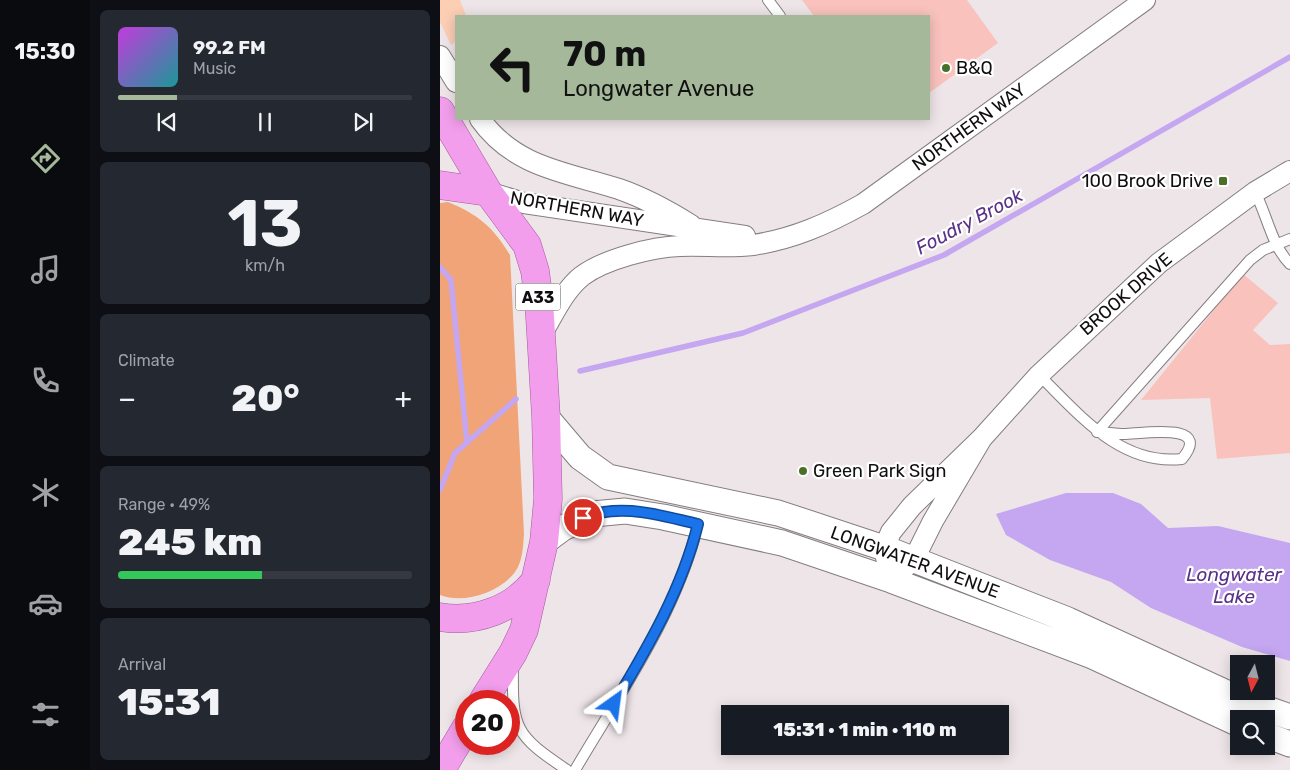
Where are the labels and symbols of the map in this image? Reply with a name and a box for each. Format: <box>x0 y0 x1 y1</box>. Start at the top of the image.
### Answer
place label: B&Q <box>956 57 993 79</box>
marker: B&Q <box>940 62 952 74</box>
street label: NORTHERN WAY <box>908 78 1030 176</box>
place label: 100 Brook Drive <box>1082 170 1213 192</box>
marker: 100 Brook Drive <box>1217 175 1229 187</box>
water label: Foudry Brook <box>912 183 1027 259</box>
street label: NORTHERN WAY <box>508 186 646 232</box>
street label: BROOK DRIVE <box>1075 248 1177 340</box>
road number: A33 <box>516 284 560 310</box>
place label: Green Park Sign <box>813 460 946 482</box>
marker: Green Park Sign <box>797 465 809 477</box>
pin <box>562 497 604 539</box>
street label: LONGWATER AVENUE <box>827 521 1003 603</box>
water label: Longwater Lake <box>1186 563 1282 608</box>
north arrow <box>1230 655 1275 700</box>
position arrow <box>587 677 639 729</box>
speed limit sign: 20 <box>455 690 520 755</box>

